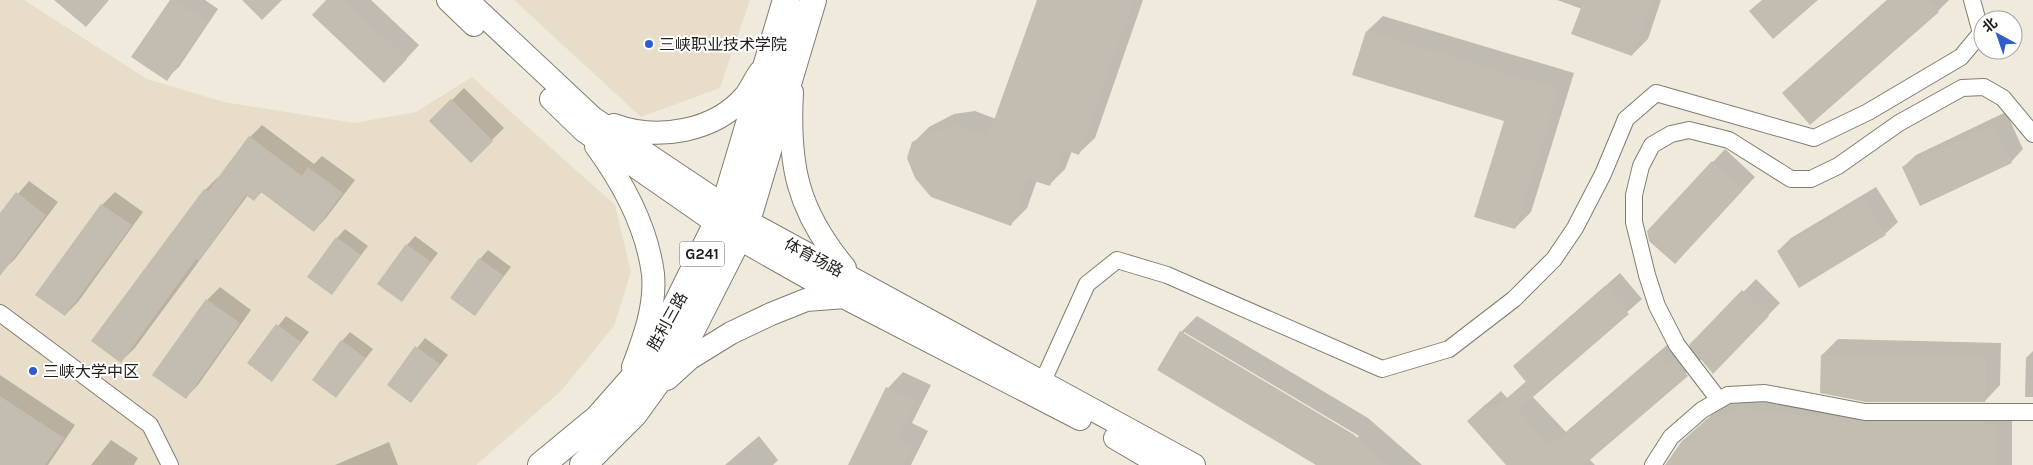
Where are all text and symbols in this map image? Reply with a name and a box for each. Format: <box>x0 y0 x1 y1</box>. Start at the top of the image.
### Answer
north arrow <box>1973 10 2023 60</box>
text: 北 <box>1979 14 2001 36</box>
place label: 三峡职业技术学院 <box>659 35 787 54</box>
marker: 三峡职业技术学院 <box>643 38 655 50</box>
street label: 体育场路 <box>781 234 846 281</box>
road number: G241 <box>680 242 724 266</box>
street label: 胜利三路 <box>644 289 691 354</box>
place label: 三峡大学中区 <box>43 362 139 381</box>
marker: 三峡大学中区 <box>27 365 39 377</box>

